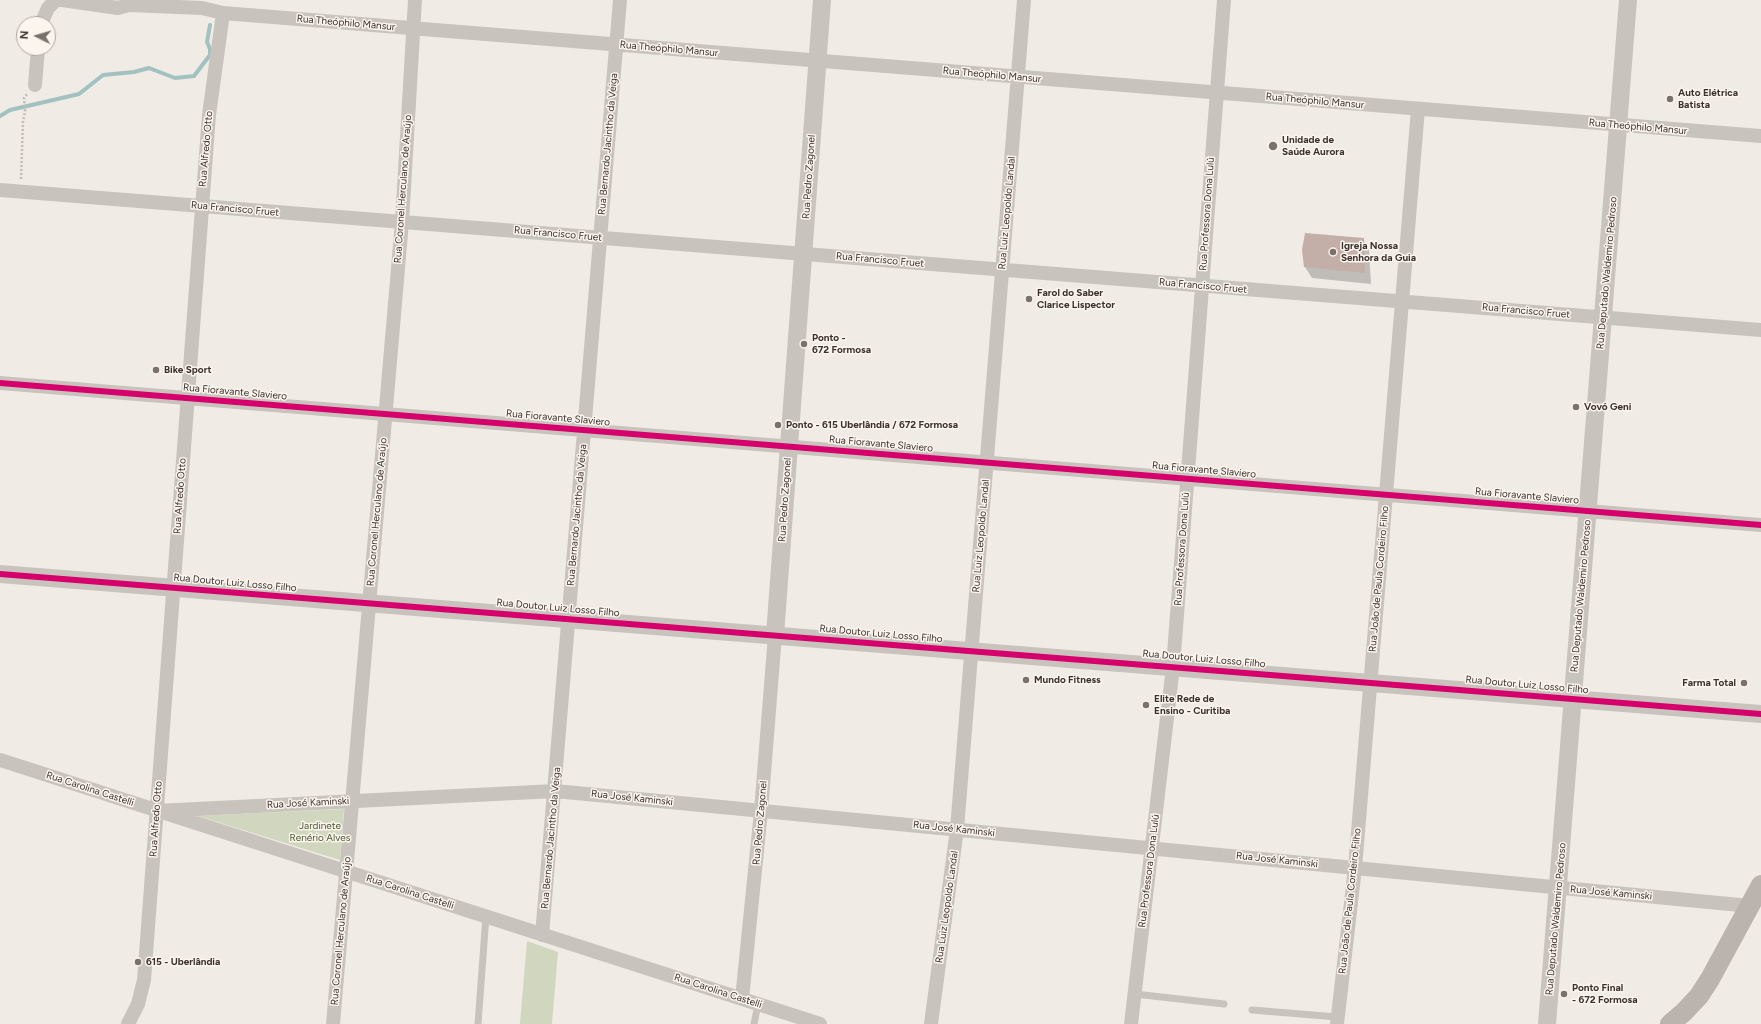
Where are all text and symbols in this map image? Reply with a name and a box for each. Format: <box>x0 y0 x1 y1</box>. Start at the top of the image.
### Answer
street label: Rua Theóphilo Mansur <box>296 13 396 33</box>
north arrow <box>16 16 56 56</box>
text: N <box>18 30 31 40</box>
street label: Rua Theóphilo Mansur <box>619 39 719 59</box>
street label: Rua Theóphilo Mansur <box>942 65 1042 85</box>
street label: Rua Bernardo Jacintho da Veiga <box>596 73 620 215</box>
place label: Auto Elétrica Batista <box>1678 87 1738 110</box>
street label: Rua Theóphilo Mansur <box>1265 91 1365 111</box>
marker: Auto Elétrica Batista <box>1665 94 1675 104</box>
street label: Rua Alfredo Otto <box>197 111 215 187</box>
street label: Rua Coronel Herculano de Araújo <box>392 114 414 264</box>
street label: Rua Theóphilo Mansur <box>1588 117 1688 137</box>
street label: Rua Pedro Zagonel <box>800 134 818 220</box>
place label: Unidade de Saúde Aurora <box>1282 134 1344 158</box>
marker: Unidade de Saúde Aurora <box>1267 140 1279 152</box>
street label: Rua Luiz Leopoldo Landal <box>996 156 1018 270</box>
street label: Rua Professora Dona Lulú <box>1197 157 1217 271</box>
street label: Rua Deputado Waldemiro Pedroso <box>1594 196 1620 350</box>
street label: Rua Francisco Fruet <box>190 199 280 219</box>
street label: Rua Francisco Fruet <box>513 224 603 244</box>
place label: Igreja Nossa Senhora da Guia <box>1341 240 1416 264</box>
marker: Igreja Nossa Senhora da Guia <box>1328 247 1338 257</box>
street label: Rua Francisco Fruet <box>835 250 925 270</box>
street label: Rua Francisco Fruet <box>1158 276 1248 296</box>
place label: Farol do Saber Clarice Lispector <box>1037 287 1115 310</box>
marker: Farol do Saber Clarice Lispector <box>1024 294 1034 304</box>
street label: Rua Francisco Fruet <box>1481 301 1571 321</box>
place label: Ponto - 672 Formosa <box>812 332 871 356</box>
marker: Ponto - 672 Formosa <box>799 339 809 349</box>
place label: Bike Sport <box>164 364 211 376</box>
marker: Bike Sport <box>151 365 161 375</box>
street label: Rua Fioravante Slaviero <box>183 381 287 403</box>
place label: Vovó Geni <box>1584 401 1631 413</box>
marker: Vovó Geni <box>1571 402 1581 412</box>
street label: Rua Fioravante Slaviero <box>506 407 610 429</box>
place label: Ponto - 615 Uberlândia / 672 Formosa <box>786 419 958 431</box>
marker: Ponto - 615 Uberlândia / 672 Formosa <box>773 420 783 430</box>
street label: Rua Fioravante Slaviero <box>829 433 933 455</box>
street label: Rua Coronel Herculano de Araújo <box>365 437 389 587</box>
street label: Rua Bernardo Jacintho da Veiga <box>565 444 589 586</box>
street label: Rua Pedro Zagonel <box>776 457 794 543</box>
street label: Rua Alfredo Otto <box>171 458 189 534</box>
street label: Rua Fioravante Slaviero <box>1152 459 1256 481</box>
street label: Rua Luiz Leopoldo Landal <box>970 479 992 593</box>
street label: Rua Fioravante Slaviero <box>1475 485 1579 507</box>
street label: Rua Professora Dona Lulú <box>1172 492 1192 606</box>
street label: Rua João de Paula Cordeiro Filho <box>1367 505 1391 653</box>
street label: Rua Deputado Waldemiro Pedroso <box>1568 519 1594 673</box>
street label: Rua Doutor Luiz Losso Filho <box>173 572 297 594</box>
street label: Rua Doutor Luiz Losso Filho <box>496 597 620 619</box>
street label: Rua Doutor Luiz Losso Filho <box>819 623 943 645</box>
street label: Rua Doutor Luiz Losso Filho <box>1142 648 1266 670</box>
place label: Mundo Fitness <box>1034 674 1101 686</box>
street label: Rua Doutor Luiz Losso Filho <box>1465 674 1589 696</box>
marker: Mundo Fitness <box>1021 675 1031 685</box>
place label: Farma Total <box>1682 677 1736 689</box>
marker: Farma Total <box>1739 678 1749 688</box>
place label: Elite Rede de Ensino - Curitiba <box>1154 693 1230 716</box>
marker: Elite Rede de Ensino - Curitiba <box>1141 700 1151 710</box>
street label: Rua Bernardo Jacintho da Veiga <box>539 767 563 909</box>
street label: Rua Carolina Castelli <box>45 769 135 809</box>
street label: Rua Pedro Zagonel <box>750 780 770 866</box>
street label: Rua Alfredo Otto <box>147 781 165 857</box>
street label: Rua José Kaminski <box>590 788 674 808</box>
street label: Rua José Kaminski <box>267 795 349 811</box>
street label: Rua Professora Dona Lulú <box>1136 814 1162 928</box>
street label: Rua José Kaminski <box>912 819 996 839</box>
park label: Jardinete Renério Alves <box>290 820 350 844</box>
street label: Rua João de Paula Cordeiro Filho <box>1336 827 1364 975</box>
street label: Rua Deputado Waldemiro Pedroso <box>1543 842 1569 996</box>
street label: Rua Luiz Leopoldo Landal <box>933 850 961 964</box>
street label: Rua José Kaminski <box>1235 850 1319 870</box>
street label: Rua Coronel Herculano de Araújo <box>329 856 353 1006</box>
street label: Rua Carolina Castelli <box>365 872 455 912</box>
street label: Rua José Kaminski <box>1569 883 1653 903</box>
place label: 615 - Uberlândia <box>146 956 220 968</box>
marker: 615 - Uberlândia <box>133 957 143 967</box>
street label: Rua Carolina Castelli <box>673 971 763 1011</box>
place label: Ponto Final - 672 Formosa <box>1572 982 1638 1006</box>
marker: Ponto Final - 672 Formosa <box>1559 989 1569 999</box>

